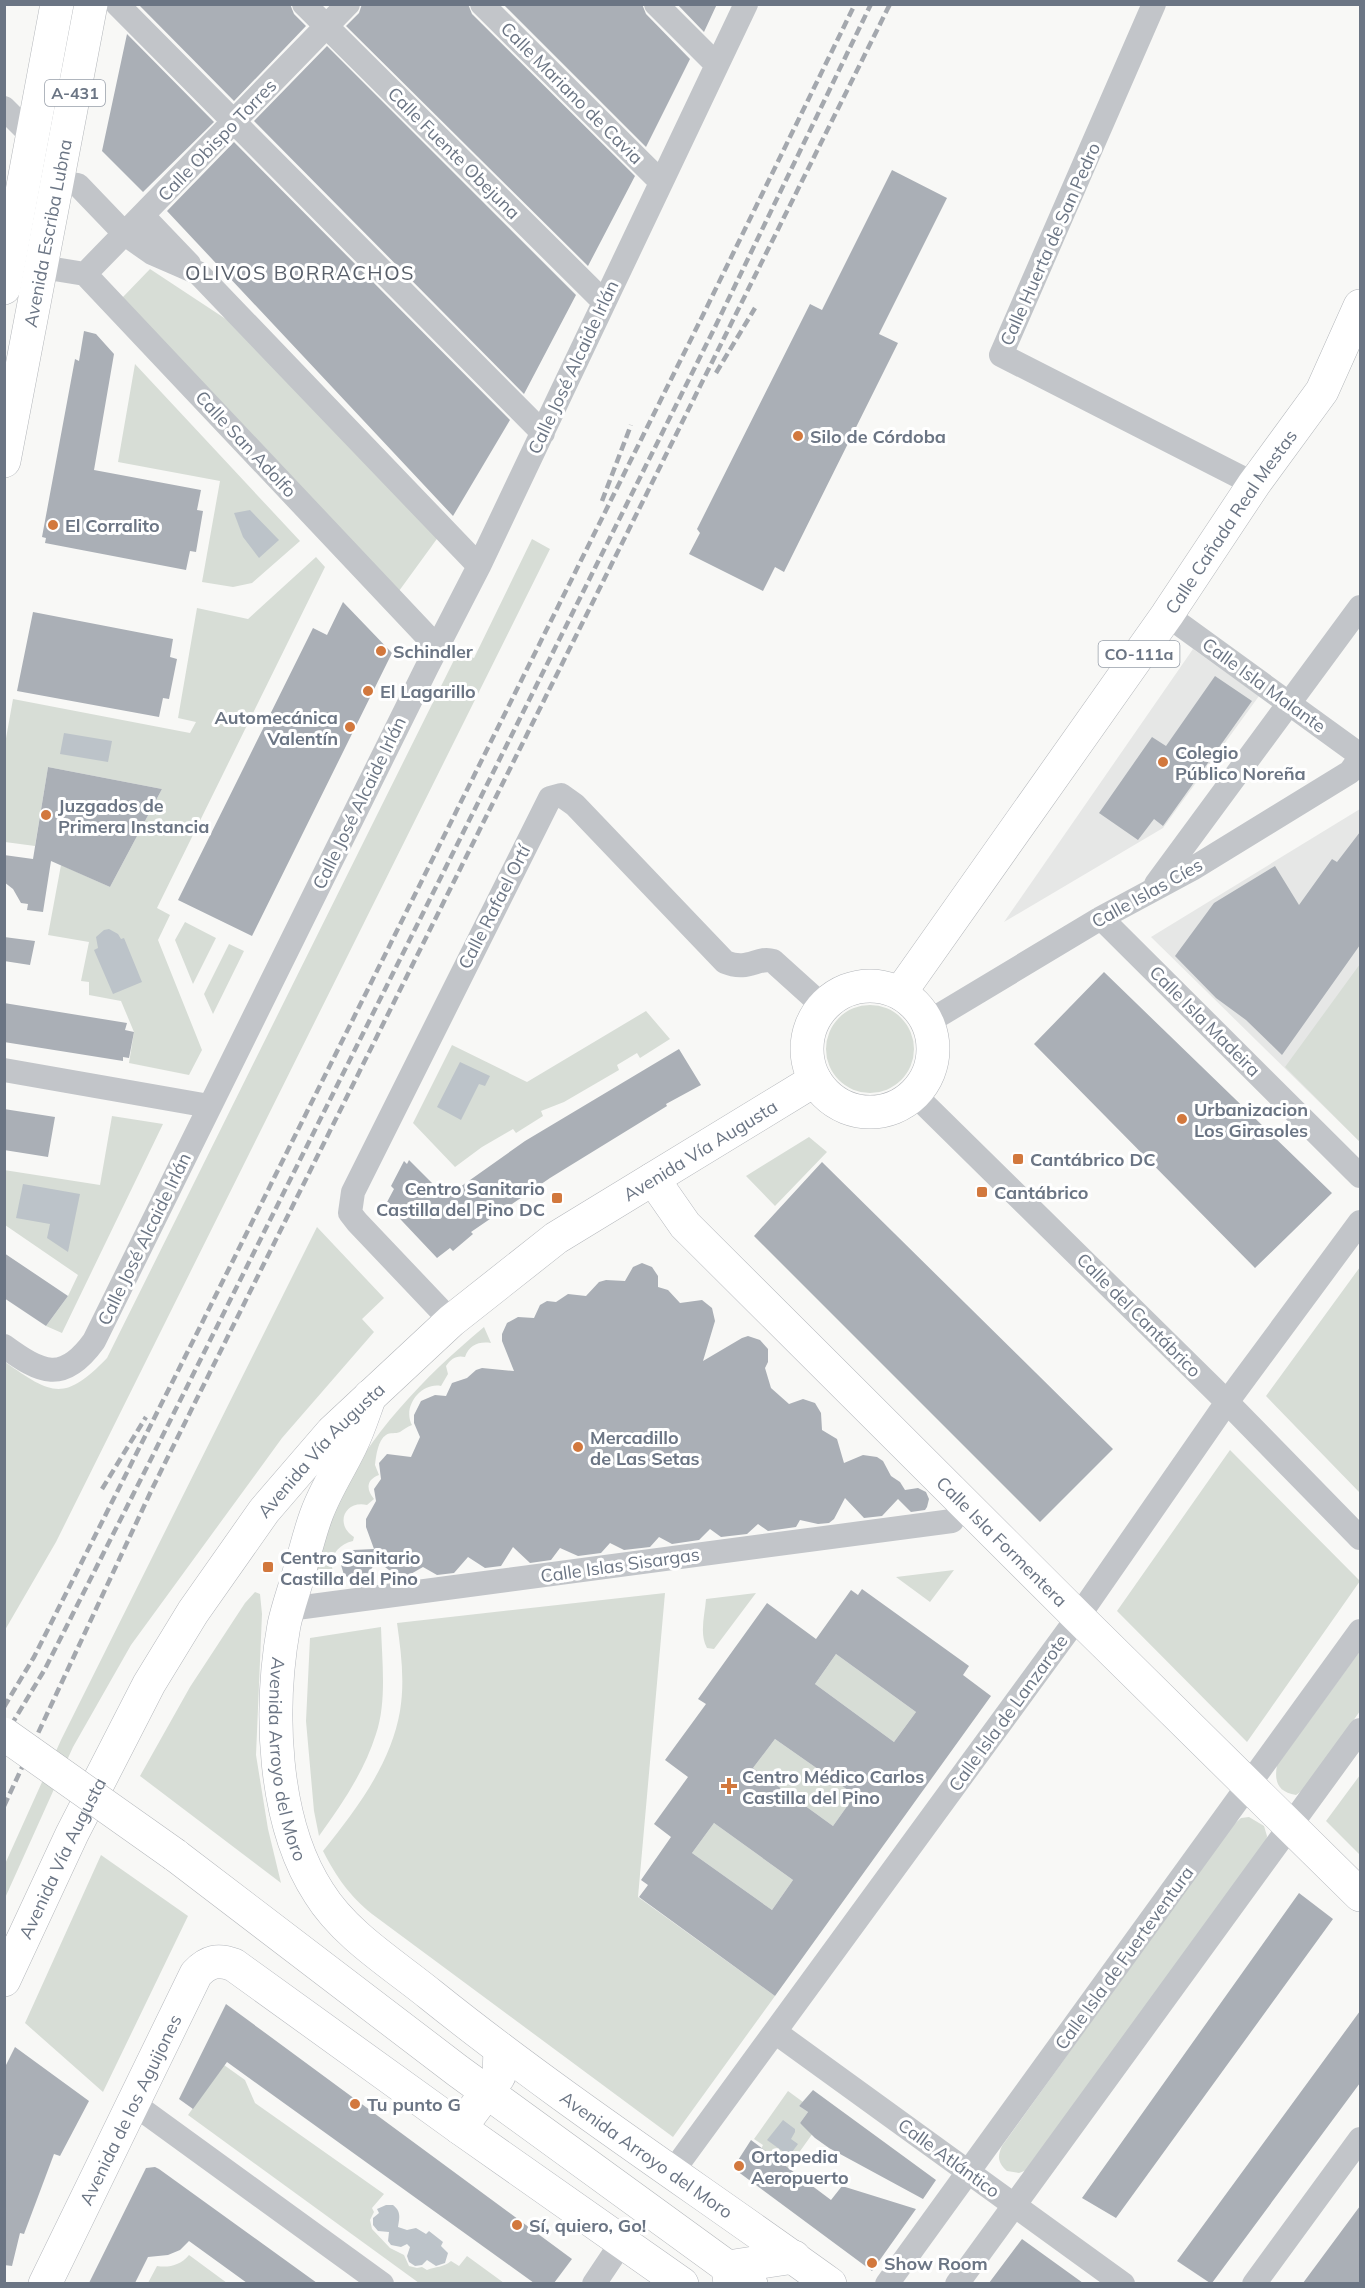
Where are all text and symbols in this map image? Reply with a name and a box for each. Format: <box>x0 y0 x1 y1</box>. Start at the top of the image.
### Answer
street label: Calle Mariano de Cavia <box>496 17 648 169</box>
street label: Calle Obispo Torres <box>153 74 281 206</box>
road number: A-431 <box>45 80 105 106</box>
street label: Calle Fuente Obejuna <box>383 82 525 224</box>
street label: Avenida Escriba Lubna <box>18 137 77 329</box>
street label: Calle Huerta de San Pedro <box>995 139 1105 349</box>
district label: OLIVOS BORRACHOS <box>185 260 415 285</box>
street label: Calle José Alcaide Irlán <box>523 276 623 458</box>
street label: Calle San Adolfo <box>191 386 301 502</box>
place label: Silo de Córdoba <box>810 425 946 448</box>
street label: Calle Cañada Real Mestas <box>1160 425 1302 618</box>
marker: Silo de Córdoba <box>791 429 805 443</box>
place label: El Corralito <box>65 514 160 537</box>
marker: El Corralito <box>46 518 60 532</box>
street label: Calle Isla Malante <box>1198 632 1330 738</box>
place label: Schindler <box>393 640 474 663</box>
road number: CO-111a <box>1098 641 1180 667</box>
marker: Schindler <box>374 644 388 658</box>
place label: El Lagarillo <box>380 680 476 703</box>
marker: El Lagarillo <box>361 684 375 698</box>
place label: Automecánica Valentín <box>214 706 338 750</box>
street label: Calle José Alcaide Irlán <box>307 713 411 893</box>
marker: Automecánica Valentín <box>343 720 357 734</box>
place label: Colegio Público Noreña <box>1175 741 1306 785</box>
marker: Colegio Público Noreña <box>1156 755 1170 769</box>
place label: Juzgados de Primera Instancia <box>58 794 209 838</box>
marker: Juzgados de Primera Instancia <box>39 808 53 822</box>
street label: Calle Rafael Ortí <box>453 840 536 973</box>
street label: Calle Islas Cíes <box>1087 853 1207 933</box>
street label: Calle Isla Madeira <box>1145 961 1265 1081</box>
street label: Avenida Vía Augusta <box>619 1094 781 1206</box>
place label: Urbanizacion Los Girasoles <box>1194 1098 1308 1142</box>
marker: Urbanizacion Los Girasoles <box>1175 1112 1189 1126</box>
place label: Cantábrico DC <box>1030 1148 1155 1171</box>
street label: Calle José Alcaide Irlán <box>92 1149 196 1329</box>
marker: Cantábrico DC <box>1011 1152 1025 1166</box>
place label: Centro Sanitario Castilla del Pino DC <box>376 1177 545 1221</box>
place label: Cantábrico <box>994 1181 1088 1204</box>
marker: Cantábrico <box>975 1185 989 1199</box>
marker: Centro Sanitario Castilla del Pino DC <box>550 1191 564 1205</box>
street label: Calle del Cantábrico <box>1072 1248 1206 1382</box>
street label: Avenida Vía Augusta <box>252 1378 389 1522</box>
place label: Mercadillo de Las Setas <box>590 1426 700 1470</box>
marker: Mercadillo de Las Setas <box>571 1440 585 1454</box>
street label: Calle Isla Formentera <box>932 1471 1072 1611</box>
street label: Calle Islas Sisargas <box>539 1542 701 1588</box>
place label: Centro Sanitario Castilla del Pino <box>280 1546 421 1590</box>
marker: Centro Sanitario Castilla del Pino <box>261 1560 275 1574</box>
street label: Calle Isla de Lanzarote <box>943 1630 1073 1796</box>
street label: Avenida Arroyo del Moro <box>264 1656 312 1864</box>
place label: Centro Médico Carlos Castilla del Pino <box>742 1765 924 1809</box>
street label: Avenida Vía Augusta <box>13 1773 111 1942</box>
marker: Centro Médico Carlos Castilla del Pino <box>720 1777 738 1795</box>
street label: Calle Isla de Fuerteventura <box>1050 1862 1198 2054</box>
street label: Avenida de los Aguijones <box>74 2010 186 2209</box>
street label: Avenida Arroyo del Moro <box>556 2086 737 2223</box>
place label: Tu punto G <box>367 2093 461 2116</box>
marker: Tu punto G <box>348 2097 362 2111</box>
street label: Calle Atlántico <box>894 2113 1004 2203</box>
place label: Ortopedia Aeropuerto <box>751 2145 849 2189</box>
marker: Ortopedia Aeropuerto <box>732 2159 746 2173</box>
place label: Sí, quiero, Go! <box>529 2214 646 2237</box>
marker: Sí, quiero, Go! <box>510 2218 524 2232</box>
place label: Show Room <box>884 2252 988 2275</box>
marker: Show Room <box>865 2256 879 2270</box>

